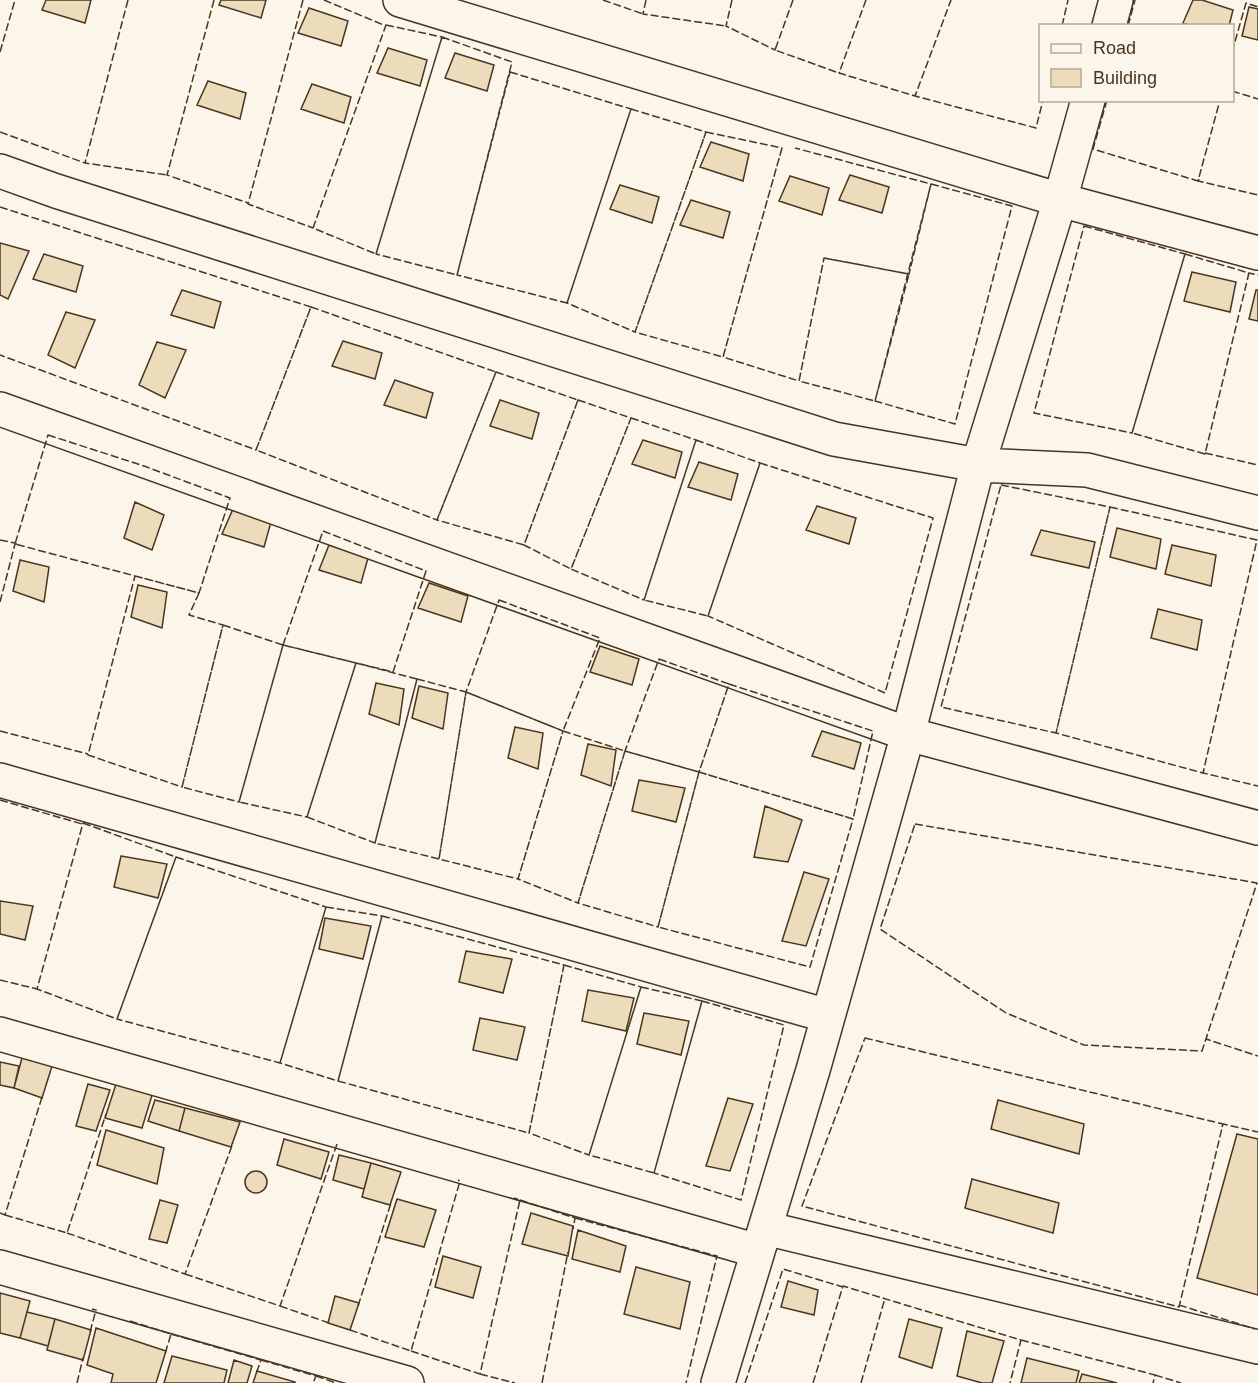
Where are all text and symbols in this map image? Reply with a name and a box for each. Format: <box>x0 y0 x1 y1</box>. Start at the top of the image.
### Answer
legend <box>1039 24 1234 102</box>
text: Road <box>1093 38 1136 58</box>
text: Building <box>1093 68 1157 88</box>

